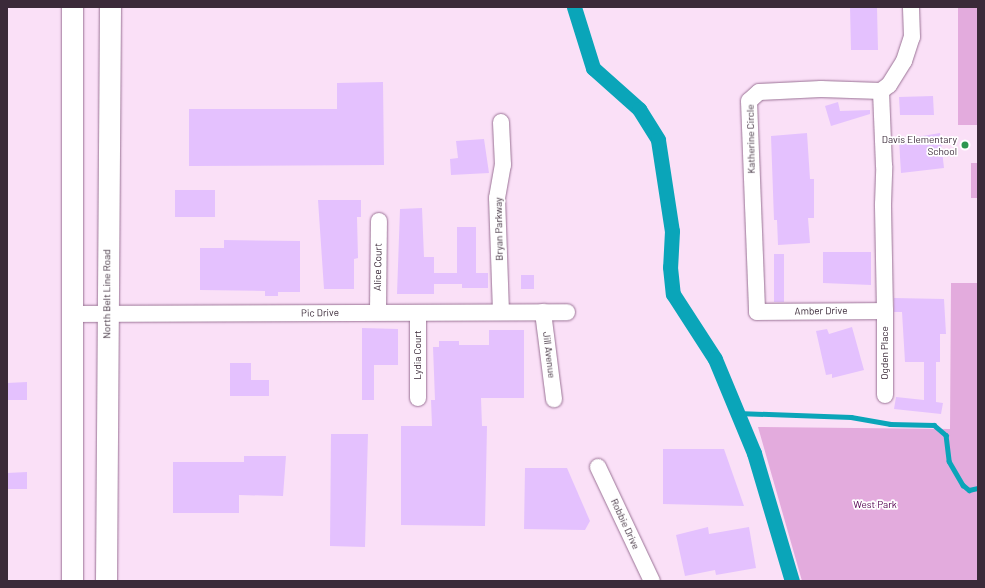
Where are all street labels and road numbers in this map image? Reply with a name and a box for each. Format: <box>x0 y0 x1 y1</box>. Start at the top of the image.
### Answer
street label: Katherine Circle <box>744 104 758 174</box>
street label: Bryan Parkway <box>492 197 506 261</box>
street label: Alice Court <box>372 243 384 291</box>
street label: North Belt Line Road <box>101 249 113 339</box>
street label: Amber Drive <box>794 305 848 317</box>
street label: Pic Drive <box>301 307 339 319</box>
street label: Ogden Place <box>879 326 891 380</box>
street label: Lydia Court <box>412 330 424 380</box>
street label: Jill Avenue <box>540 331 558 379</box>
street label: Robbie Drive <box>608 497 642 551</box>

